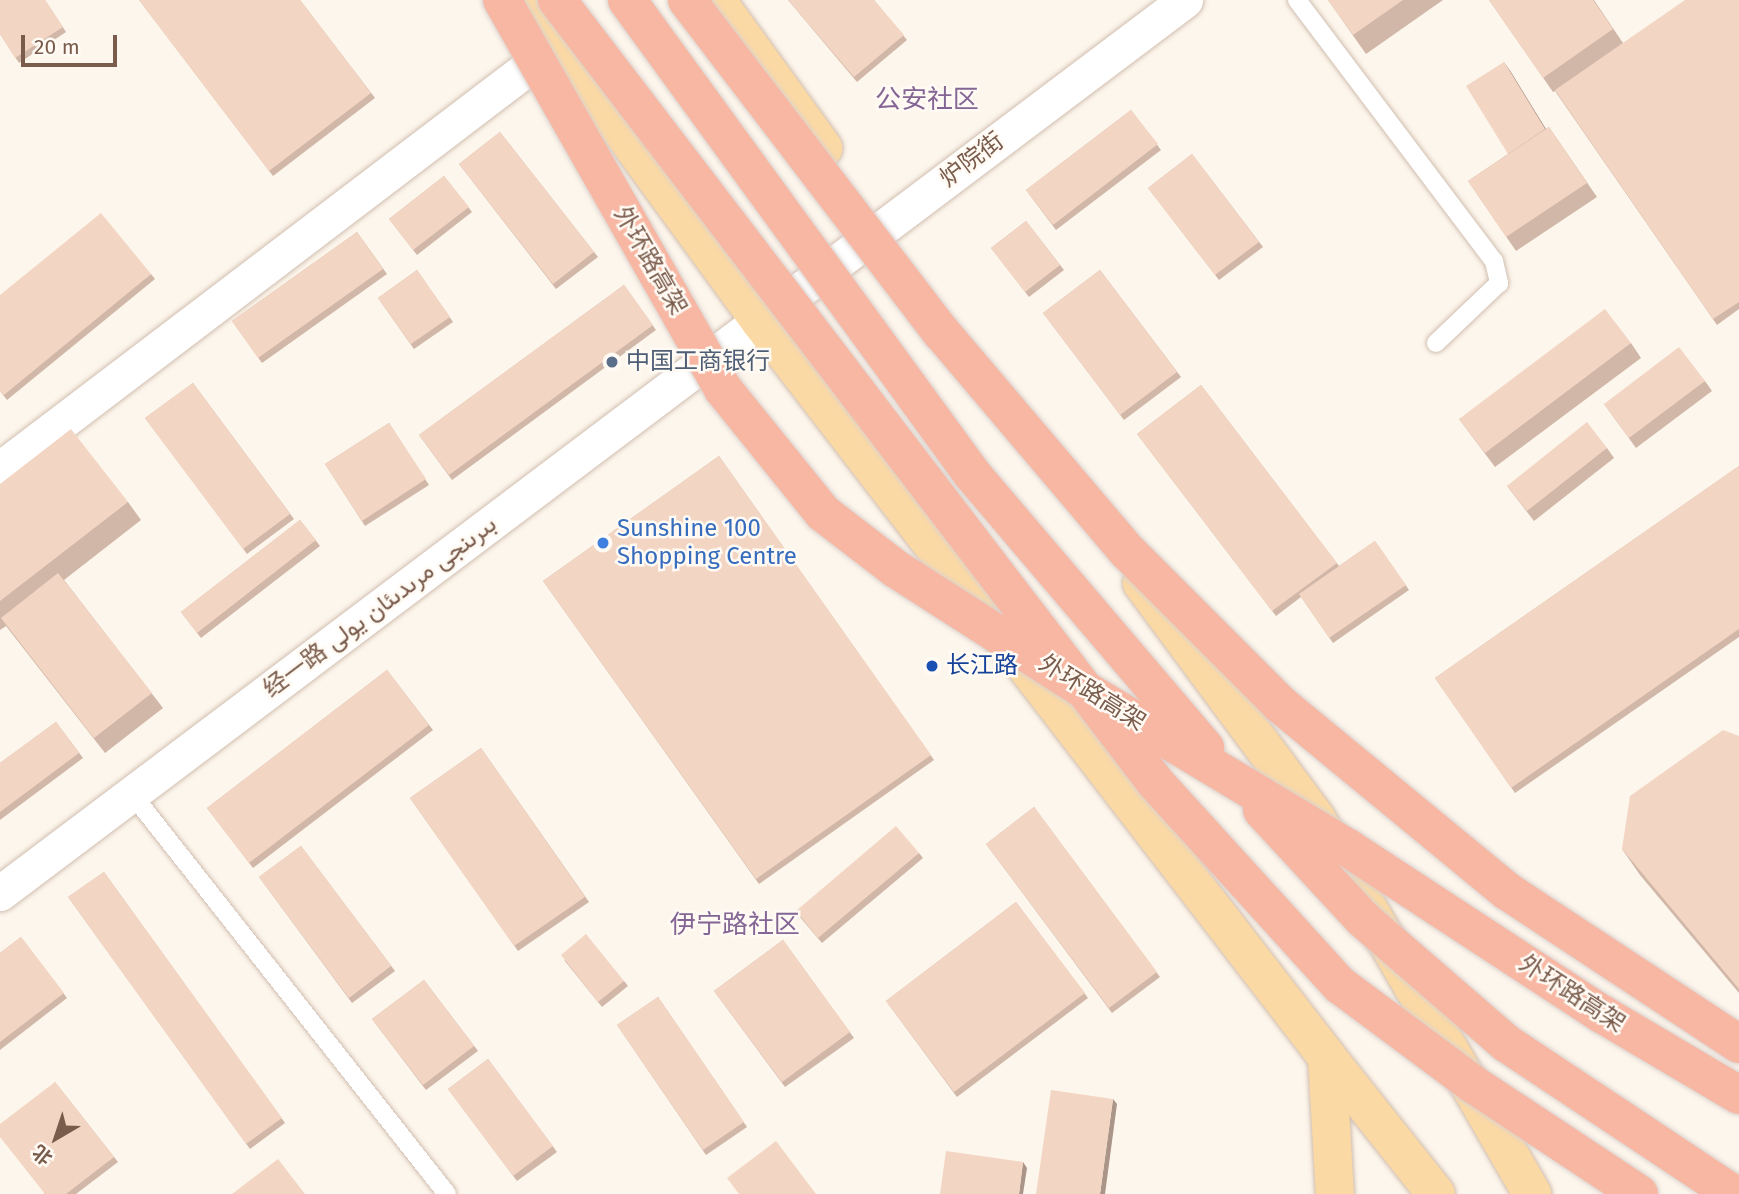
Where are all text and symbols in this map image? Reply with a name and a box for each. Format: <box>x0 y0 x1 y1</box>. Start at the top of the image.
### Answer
scale bar <box>24 21 121 65</box>
text: 20 m <box>34 34 80 60</box>
district label: 公安社区 <box>875 84 979 116</box>
street label: 炉院街 <box>935 127 1009 193</box>
street label: 外环路高架 <box>608 202 692 320</box>
place label: 中国工商银行 <box>626 348 770 376</box>
marker: 中国工商银行 <box>604 354 620 370</box>
street label: 经一路 بىرىنجى مرىدىئان يولى <box>258 510 502 704</box>
place label: Sunshine 100 Shopping Centre <box>617 515 797 571</box>
marker: Sunshine 100 Shopping Centre <box>595 535 611 551</box>
street label: 外环路高架 <box>1033 649 1151 737</box>
place label: 长江路 <box>946 652 1018 680</box>
marker: 长江路 <box>924 658 940 674</box>
district label: 伊宁路社区 <box>670 909 800 941</box>
street label: 外环路高架 <box>1514 949 1630 1039</box>
north arrow <box>21 1103 91 1173</box>
text: 北 <box>28 1140 57 1170</box>

